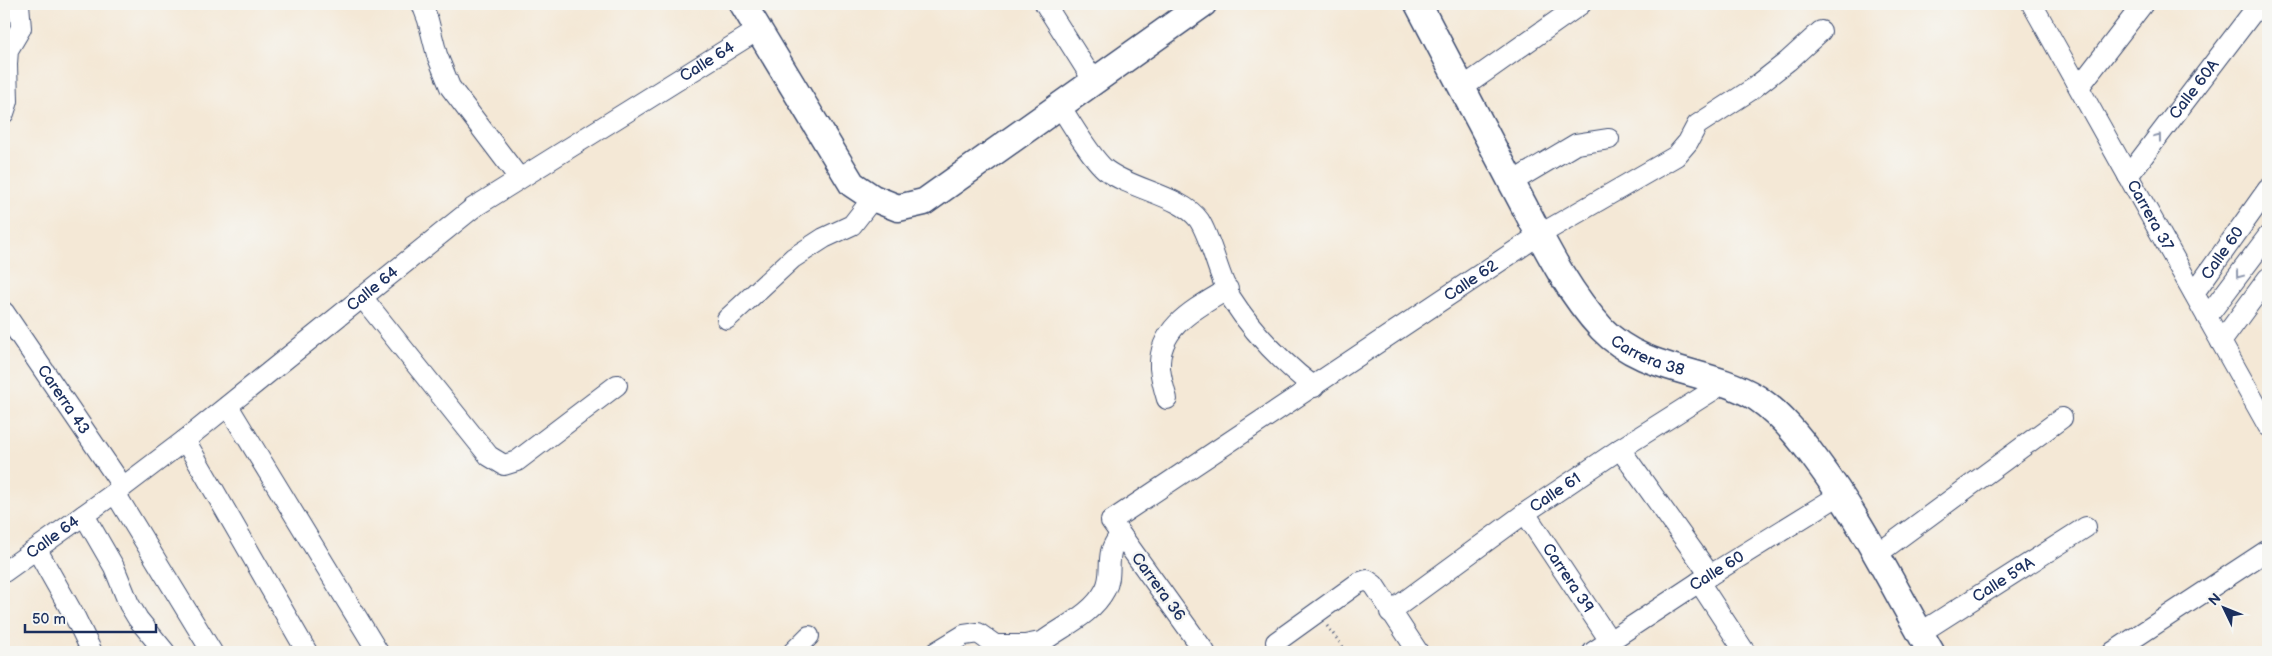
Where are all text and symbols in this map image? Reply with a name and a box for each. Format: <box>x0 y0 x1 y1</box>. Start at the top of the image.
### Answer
street label: Calle 64 <box>676 37 738 86</box>
street label: Calle 60A <box>2165 55 2223 123</box>
one-way arrow <box>2152 134 2160 143</box>
street label: Carrera 37 <box>2123 177 2177 254</box>
street label: Calle 60 <box>2197 223 2248 283</box>
street label: Calle 62 <box>1440 256 1502 305</box>
street label: Calle 64 <box>343 262 402 315</box>
one-way arrow <box>2236 269 2245 279</box>
street label: Carrera 38 <box>1607 331 1687 380</box>
street label: Carerra 43 <box>33 361 94 438</box>
street label: Calle 61 <box>1526 469 1584 516</box>
street label: Calle 64 <box>23 512 83 563</box>
street label: Carrera 39 <box>1538 540 1598 616</box>
street label: Calle 60 <box>1686 547 1748 595</box>
street label: Carrera 36 <box>1127 549 1189 625</box>
street label: Calle 59A <box>1969 553 2038 606</box>
north arrow <box>2200 584 2250 634</box>
text: N <box>2205 590 2225 609</box>
scale bar <box>25 601 156 633</box>
text: 50 m <box>32 610 66 629</box>

